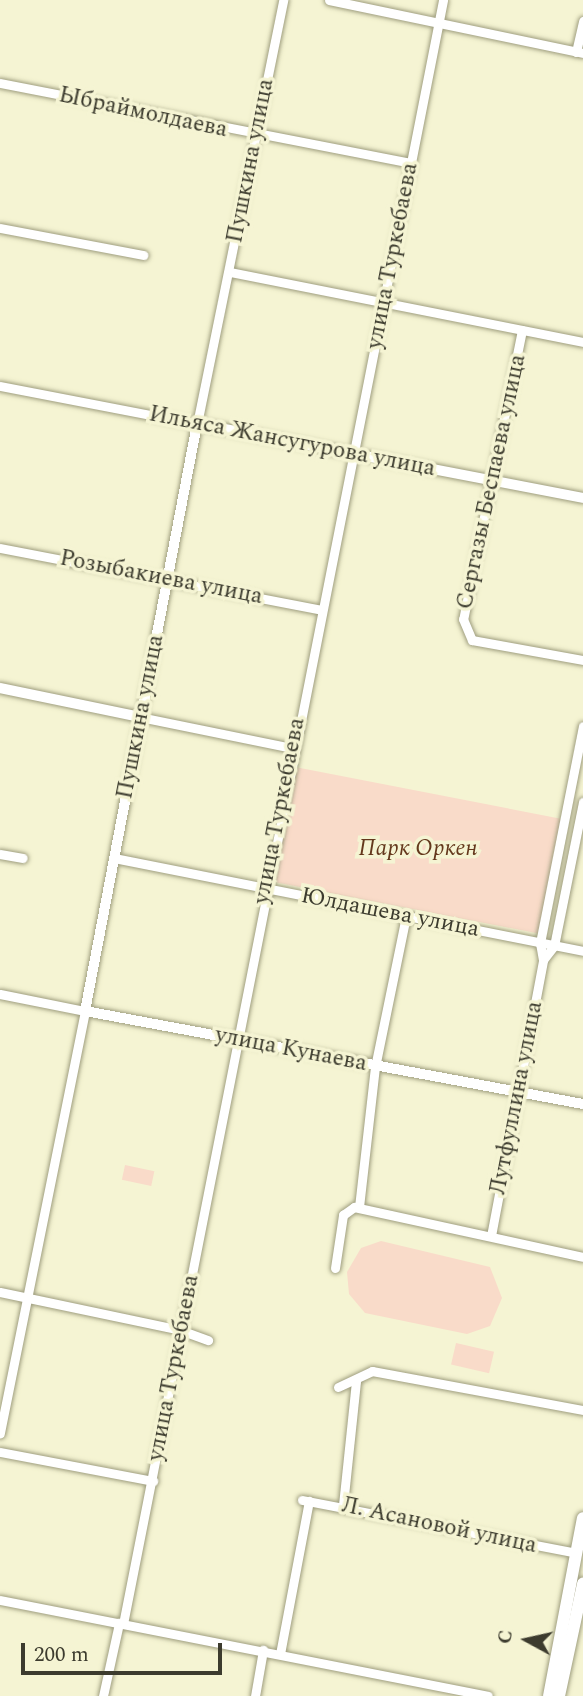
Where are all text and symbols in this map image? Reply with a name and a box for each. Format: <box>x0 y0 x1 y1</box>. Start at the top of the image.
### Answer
street label: Пушкина улица <box>222 77 280 245</box>
street label: Ыбраймолдаева <box>56 82 230 144</box>
street label: улица Туркебаева <box>361 161 425 351</box>
street label: Сергазы Беспаева улица <box>451 352 533 612</box>
street label: Ильяса Жансугурова улица <box>147 401 437 483</box>
street label: Розыбакиева улица <box>57 545 265 611</box>
street label: Пушкина улица <box>112 633 170 801</box>
street label: улица Туркебаева <box>248 716 312 906</box>
park label: Парк Оркен <box>358 835 478 863</box>
street label: Юлдашева улица <box>299 882 481 944</box>
street label: Лутфуллина улица <box>485 999 549 1197</box>
street label: улица Кунаева <box>213 1022 369 1078</box>
street label: улица Туркебаева <box>142 1273 206 1463</box>
street label: Л. Асановой улица <box>339 1492 539 1560</box>
north arrow <box>492 1605 562 1675</box>
text: С <box>490 1628 521 1646</box>
scale bar <box>24 1630 226 1674</box>
text: 200 m <box>34 1639 89 1671</box>

